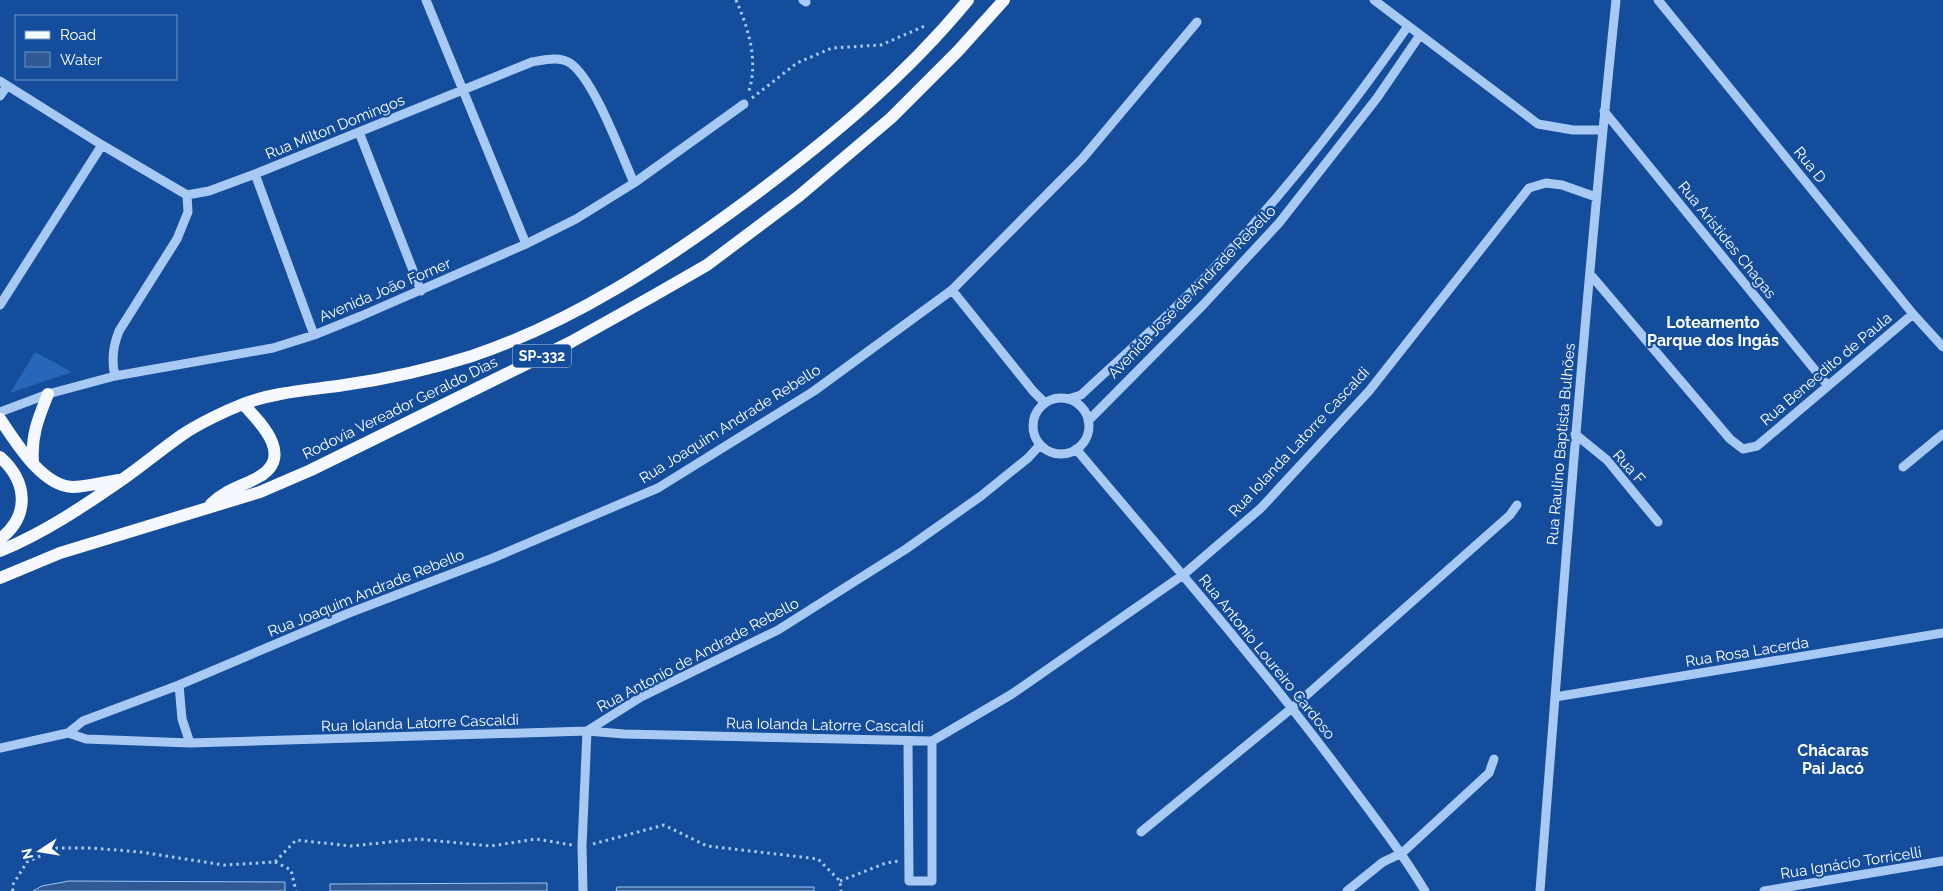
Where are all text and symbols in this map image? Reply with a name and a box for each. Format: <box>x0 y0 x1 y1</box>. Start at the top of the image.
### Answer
legend <box>15 15 178 80</box>
text: Road <box>60 26 96 44</box>
text: Water <box>60 51 103 69</box>
street label: Rua Milton Domingos <box>263 91 407 163</box>
street label: Rua D <box>1790 143 1830 187</box>
street label: Rua Aristides Chagas <box>1674 178 1780 302</box>
street label: Avenida José de Andrade Rebello <box>1104 202 1280 382</box>
street label: Avenida João Forner <box>316 254 454 326</box>
street label: Rua Benecdito de Paula <box>1757 309 1895 429</box>
district label: Loteamento Parque dos Ingás <box>1647 313 1779 350</box>
street label: Rua Raulino Baptista Bulhões <box>1543 342 1579 546</box>
road number: SP-332 <box>513 344 571 368</box>
street label: Rodovia Vereador Geraldo Dias <box>300 353 500 463</box>
street label: Rua Joaquim Andrade Rebello <box>636 361 824 487</box>
street label: Rua Iolanda Latorre Cascaldi <box>1225 364 1373 520</box>
street label: Rua F <box>1609 446 1649 488</box>
street label: Rua Joaquim Andrade Rebello <box>265 545 467 641</box>
street label: Rua Antonio Loureiro Cardoso <box>1195 571 1339 743</box>
street label: Rua Antonio de Andrade Rebello <box>594 594 802 716</box>
street label: Rua Rosa Lacerda <box>1684 633 1810 671</box>
street label: Rua Iolanda Latorre Cascaldi <box>321 711 519 735</box>
street label: Rua Iolanda Latorre Cascaldi <box>726 714 924 736</box>
district label: Chácaras Pai Jacó <box>1797 741 1869 778</box>
north arrow <box>15 826 65 876</box>
street label: Rua Ignácio Torricelli <box>1779 843 1923 883</box>
text: N <box>18 847 36 861</box>

